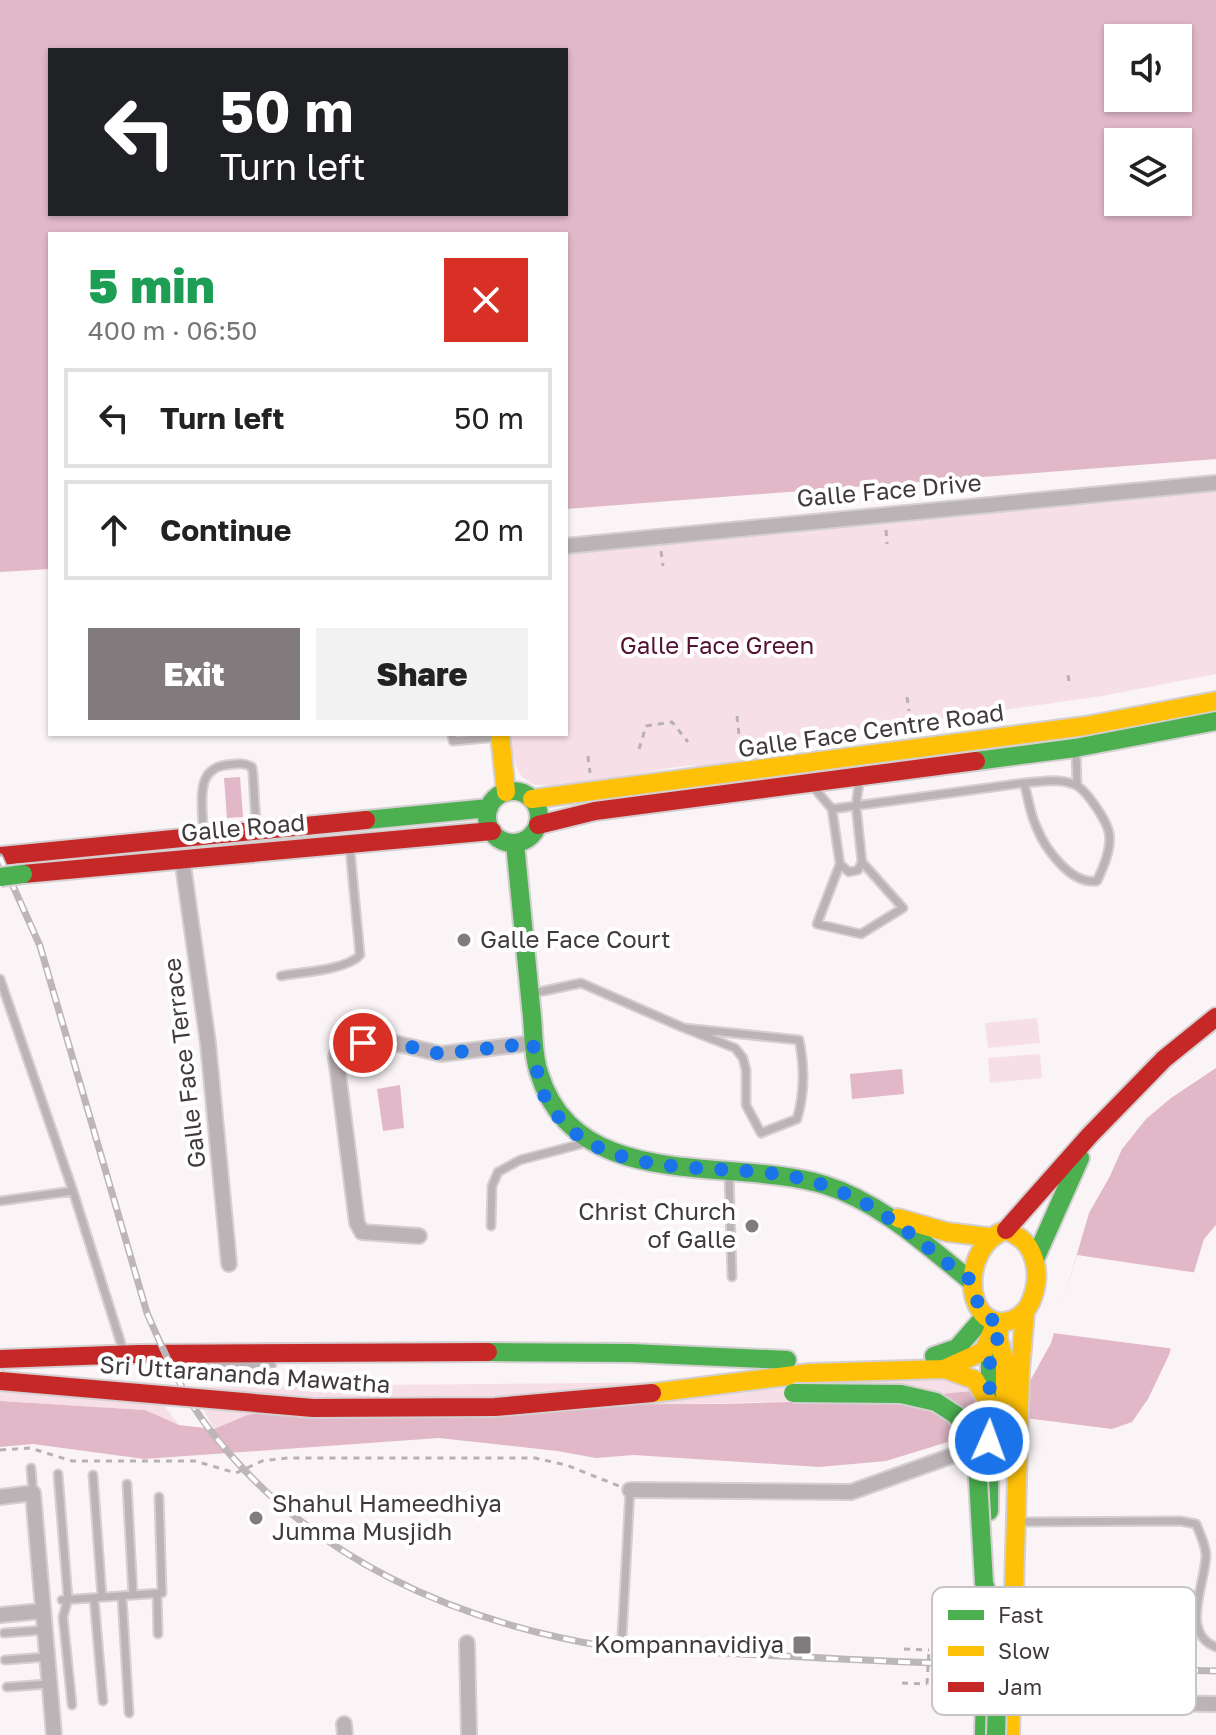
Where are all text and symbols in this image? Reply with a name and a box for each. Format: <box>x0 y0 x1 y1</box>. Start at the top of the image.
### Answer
map controls <box>1104 24 1192 216</box>
button: sound <box>1104 24 1192 112</box>
text: 50 m <box>220 77 354 144</box>
icon: left <box>88 80 192 184</box>
button: layers <box>1104 128 1192 216</box>
text: Turn left <box>220 145 366 188</box>
text: 5 min <box>88 256 215 314</box>
button: close <box>444 258 528 342</box>
text: 400 m · 06:50 <box>88 315 257 346</box>
icon: left <box>92 396 136 440</box>
text: Turn left <box>160 400 285 436</box>
text: 50 m <box>454 400 524 436</box>
street label: Galle Face Drive <box>795 467 982 512</box>
icon: ahead <box>92 508 136 552</box>
text: Continue <box>160 512 291 548</box>
text: 20 m <box>454 512 524 548</box>
button: Exit <box>88 628 300 720</box>
button: Share <box>316 628 528 720</box>
park label: Galle Face Green <box>620 630 814 659</box>
street label: Galle Face Centre Road <box>736 696 1006 763</box>
street label: Galle Road <box>180 807 306 846</box>
place label: Galle Face Court <box>480 924 671 953</box>
marker: Galle Face Court <box>455 931 473 949</box>
street label: Galle Face Terrace <box>156 956 211 1170</box>
pin <box>329 1009 397 1077</box>
icon: arrive <box>341 1021 385 1065</box>
place label: Christ Church of Galle <box>578 1196 736 1253</box>
marker: Christ Church of Galle <box>743 1217 761 1235</box>
street label: Sri Uttarananda Mawatha <box>99 1349 391 1398</box>
position arrow <box>947 1399 1031 1483</box>
place label: Shahul Hameedhiya Jumma Musjidh <box>272 1488 502 1545</box>
marker: Shahul Hameedhiya Jumma Musjidh <box>247 1509 265 1527</box>
legend <box>932 1587 1196 1715</box>
text: Fast <box>998 1601 1044 1628</box>
place label: Kompannavidiya <box>594 1629 784 1658</box>
marker: Kompannavidiya <box>791 1634 813 1656</box>
text: Slow <box>998 1637 1050 1664</box>
text: Jam <box>998 1673 1042 1700</box>

